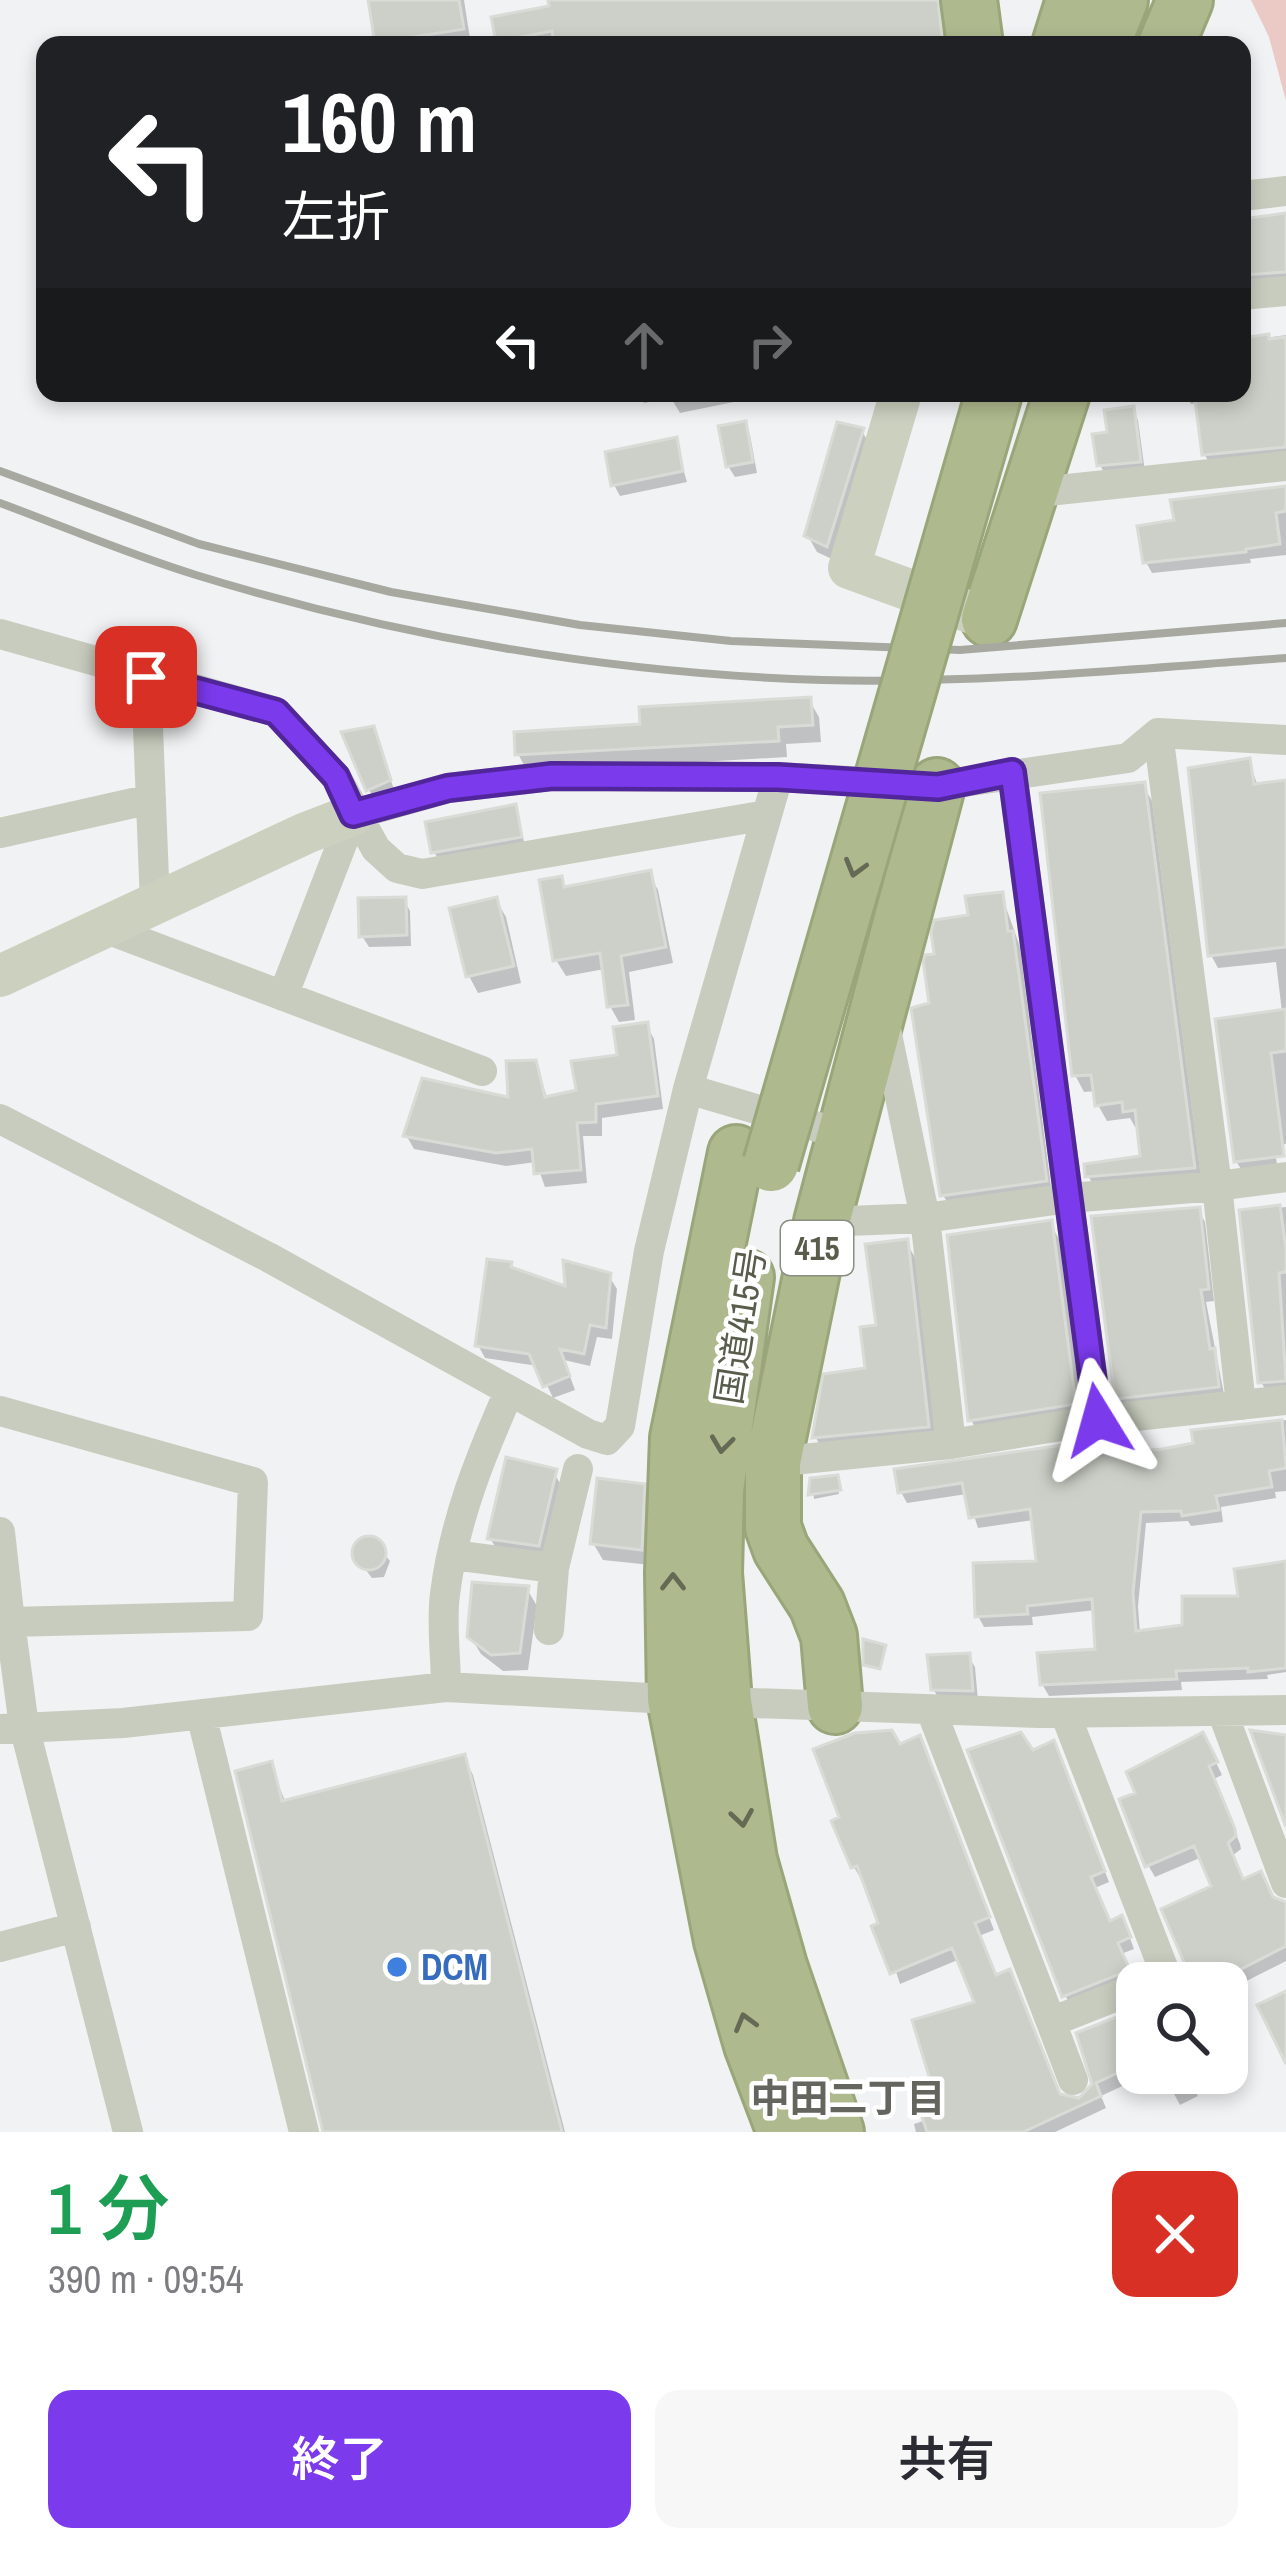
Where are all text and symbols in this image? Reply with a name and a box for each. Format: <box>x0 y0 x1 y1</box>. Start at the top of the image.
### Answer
text: 160 m <box>282 65 477 178</box>
icon: left <box>84 84 240 240</box>
text: 左折 <box>282 180 390 253</box>
icon: left <box>485 312 551 378</box>
icon: ahead <box>611 312 677 378</box>
icon: right <box>737 312 803 378</box>
pin <box>95 626 197 728</box>
icon: arrive <box>113 644 179 710</box>
one-way arrow <box>844 857 869 878</box>
road number: 415 <box>781 1221 853 1275</box>
street label: 国道415号 <box>704 1245 776 1407</box>
position arrow <box>1035 1357 1161 1483</box>
one-way arrow <box>709 1434 735 1454</box>
one-way arrow <box>660 1572 686 1590</box>
one-way arrow <box>728 1808 754 1827</box>
place label: DCM <box>421 1943 488 1991</box>
marker: DCM <box>384 1954 410 1980</box>
map controls <box>1116 1962 1248 2094</box>
button: search <box>1116 1962 1248 2094</box>
one-way arrow <box>734 2012 759 2033</box>
district label: 中田二丁目 <box>750 2072 946 2124</box>
text: 1 分 <box>48 2159 169 2256</box>
button: close <box>1112 2171 1238 2297</box>
text: 390 m · 09:54 <box>48 2253 244 2305</box>
button: 終了 <box>48 2390 631 2528</box>
button: 共有 <box>655 2390 1238 2528</box>

